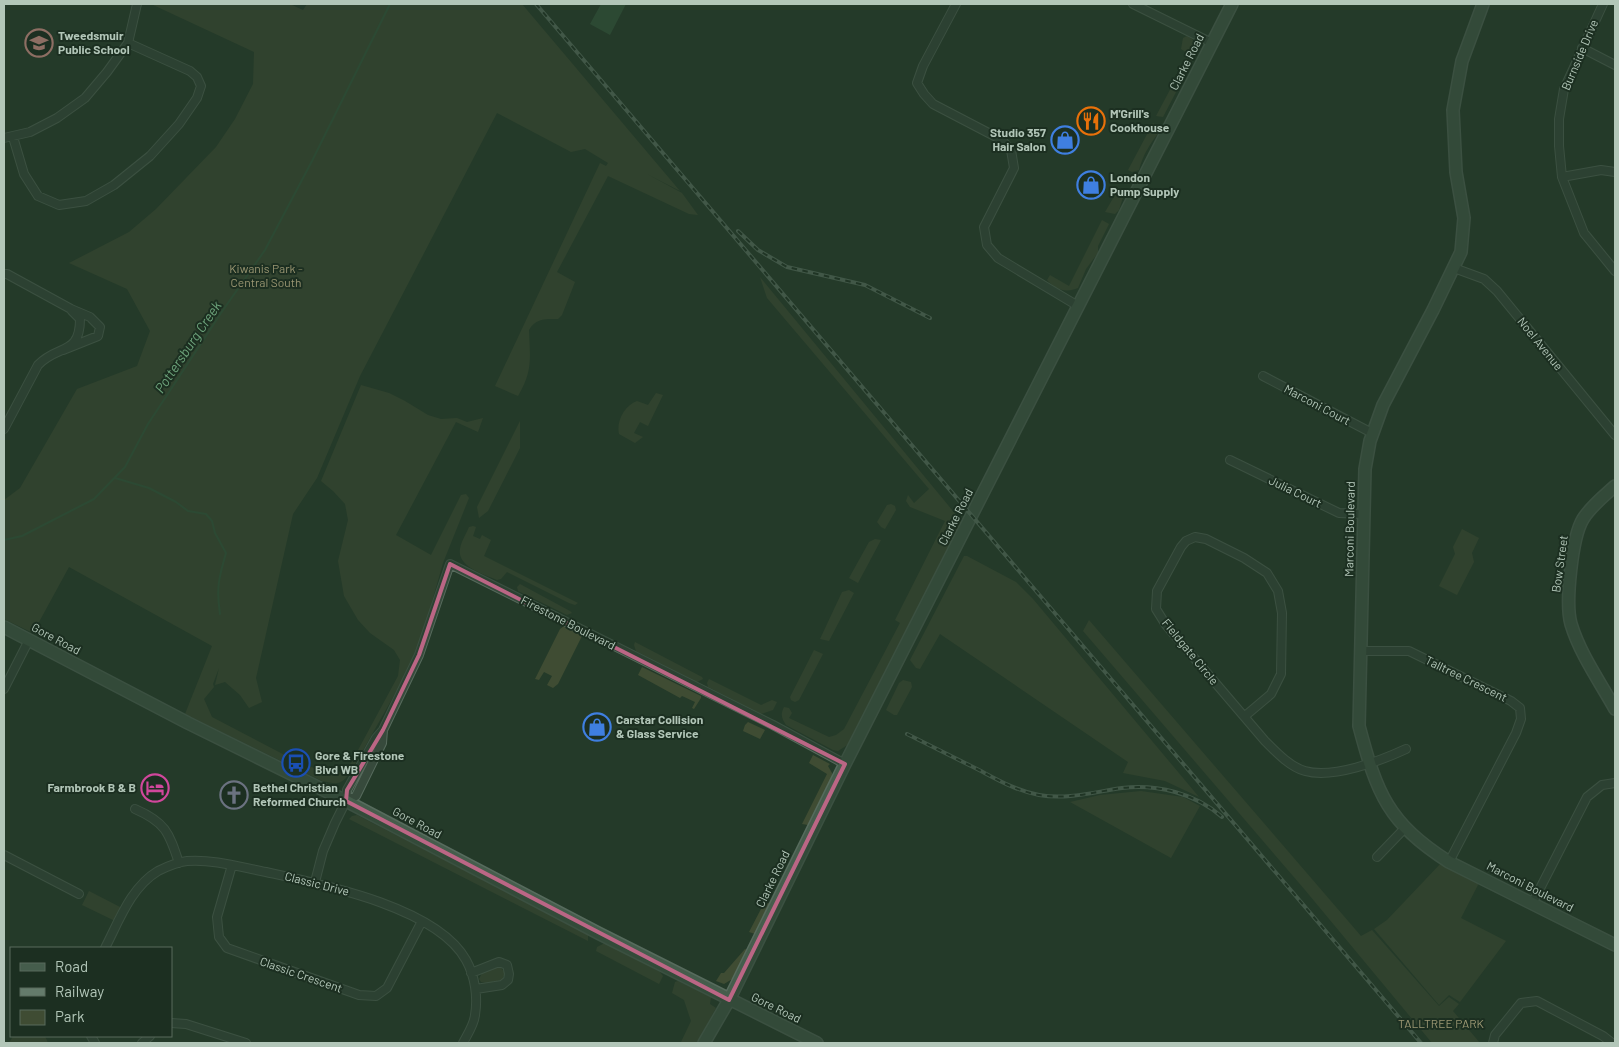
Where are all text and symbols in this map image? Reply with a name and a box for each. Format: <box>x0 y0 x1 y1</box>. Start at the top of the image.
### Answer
street label: Burnside Drive <box>1558 17 1600 92</box>
school or university icon: Tweedsmuir Public School <box>24 28 54 58</box>
place label: Tweedsmuir Public School <box>58 28 130 56</box>
street label: Clarke Road <box>1166 31 1206 92</box>
restaurant icon: M'Grill's Cookhouse <box>1076 106 1106 136</box>
place label: M'Grill's Cookhouse <box>1110 106 1170 134</box>
place label: Studio 357 Hair Salon <box>990 125 1046 153</box>
shop icon: Studio 357 Hair Salon <box>1050 125 1080 155</box>
shop icon: London Pump Supply <box>1076 170 1106 200</box>
place label: London Pump Supply <box>1110 170 1179 198</box>
park label: Kiwanis Park - Central South <box>229 261 303 289</box>
water label: Pottersburg Creek <box>151 297 225 396</box>
street label: Noel Avenue <box>1515 314 1566 373</box>
street label: Marconi Court <box>1282 381 1353 427</box>
street label: Julia Court <box>1267 472 1324 510</box>
street label: Marconi Boulevard <box>1341 481 1357 577</box>
street label: Clarke Road <box>935 486 975 547</box>
street label: Bow Street <box>1548 534 1570 593</box>
street label: Firestone Boulevard <box>519 592 618 652</box>
street label: Fieldgate Circle <box>1160 615 1222 687</box>
street label: Gore Road <box>30 619 83 657</box>
street label: Talltree Crescent <box>1423 652 1510 704</box>
shop icon: Carstar Collision & Glass Service <box>582 712 612 742</box>
place label: Carstar Collision & Glass Service <box>616 712 703 740</box>
bus stop icon: Gore & Firestone Blvd WB <box>281 748 311 778</box>
place label: Gore & Firestone Blvd WB <box>315 748 405 776</box>
hotel icon: Farmbrook B & B <box>140 773 170 803</box>
place label: Farmbrook B & B <box>47 780 136 794</box>
church icon: Bethel Christian Reformed Church <box>219 780 249 810</box>
place label: Bethel Christian Reformed Church <box>253 780 346 808</box>
street label: Gore Road <box>391 803 444 841</box>
street label: Clarke Road <box>752 848 792 909</box>
street label: Marconi Boulevard <box>1485 858 1576 914</box>
street label: Classic Drive <box>284 868 351 898</box>
legend <box>10 947 172 1037</box>
street label: Classic Crescent <box>258 953 344 995</box>
text: Road <box>55 957 88 975</box>
text: Railway <box>55 982 104 1000</box>
street label: Gore Road <box>749 989 804 1025</box>
text: Park <box>55 1007 85 1025</box>
park label: TALLTREE PARK <box>1398 1016 1485 1030</box>

